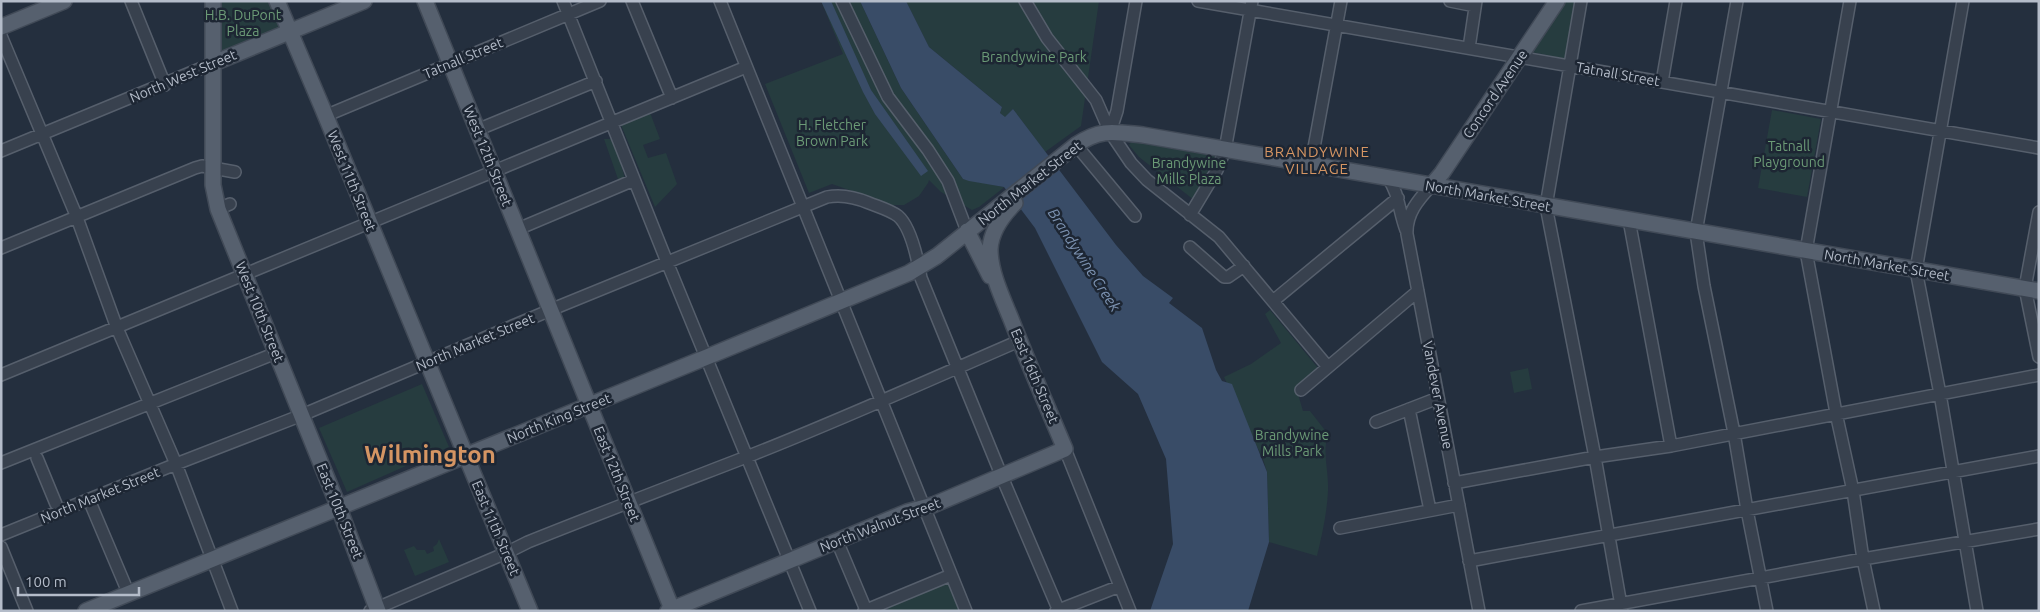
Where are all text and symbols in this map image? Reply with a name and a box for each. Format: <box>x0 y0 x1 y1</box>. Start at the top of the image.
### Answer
park label: H.B. DuPont Plaza <box>205 7 282 39</box>
street label: Tatnall Street <box>421 34 506 82</box>
street label: North West Street <box>127 46 239 106</box>
street label: Concord Avenue <box>1459 47 1531 141</box>
park label: Brandywine Park <box>981 49 1087 65</box>
street label: Tatnall Street <box>1575 59 1662 89</box>
street label: West 12th Street <box>461 103 516 209</box>
park label: H. Fletcher Brown Park <box>796 117 868 149</box>
street label: West 11th Street <box>325 128 380 234</box>
street label: North Market Street <box>975 137 1085 228</box>
park label: Tatnall Playground <box>1753 138 1825 170</box>
district label: BRANDYWINE VILLAGE <box>1264 143 1370 177</box>
park label: Brandywine Mills Plaza <box>1152 155 1226 187</box>
street label: North Market Street <box>1424 177 1553 215</box>
water label: Brandywine Creek <box>1045 205 1124 315</box>
street label: North Market Street <box>1823 246 1952 284</box>
street label: West 10th Street <box>233 259 288 365</box>
street label: North Market Street <box>413 310 537 374</box>
street label: East 16th Street <box>1008 326 1062 426</box>
street label: Vandever Avenue <box>1420 339 1456 451</box>
street label: North King Street <box>505 390 614 446</box>
street label: East 12th Street <box>591 424 644 524</box>
park label: Brandywine Mills Park <box>1255 427 1329 459</box>
district label: Wilmington <box>364 441 496 468</box>
street label: East 10th Street <box>314 461 367 561</box>
street label: North Market Street <box>38 464 162 526</box>
street label: East 11th Street <box>469 478 523 578</box>
street label: North Walnut Street <box>818 495 943 555</box>
scale bar <box>18 564 139 596</box>
text: 100 m <box>25 573 67 590</box>

